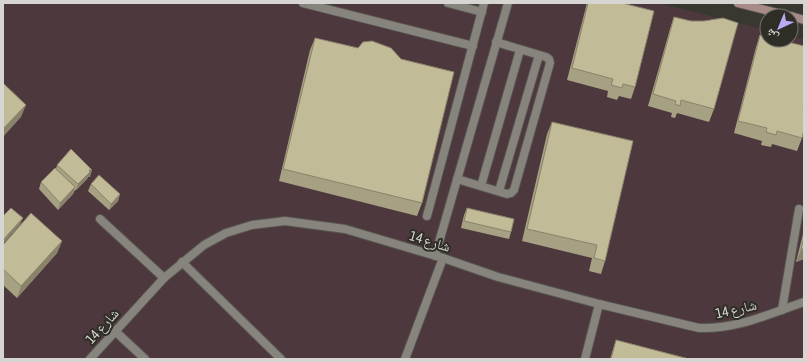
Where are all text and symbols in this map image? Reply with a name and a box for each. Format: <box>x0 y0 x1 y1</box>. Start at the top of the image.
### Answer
north arrow <box>759 8 799 48</box>
text: ش <box>763 25 782 44</box>
street label: شارع 14 <box>407 227 452 257</box>
street label: شارع 14 <box>714 297 759 323</box>
street label: شارع 14 <box>82 305 123 348</box>

